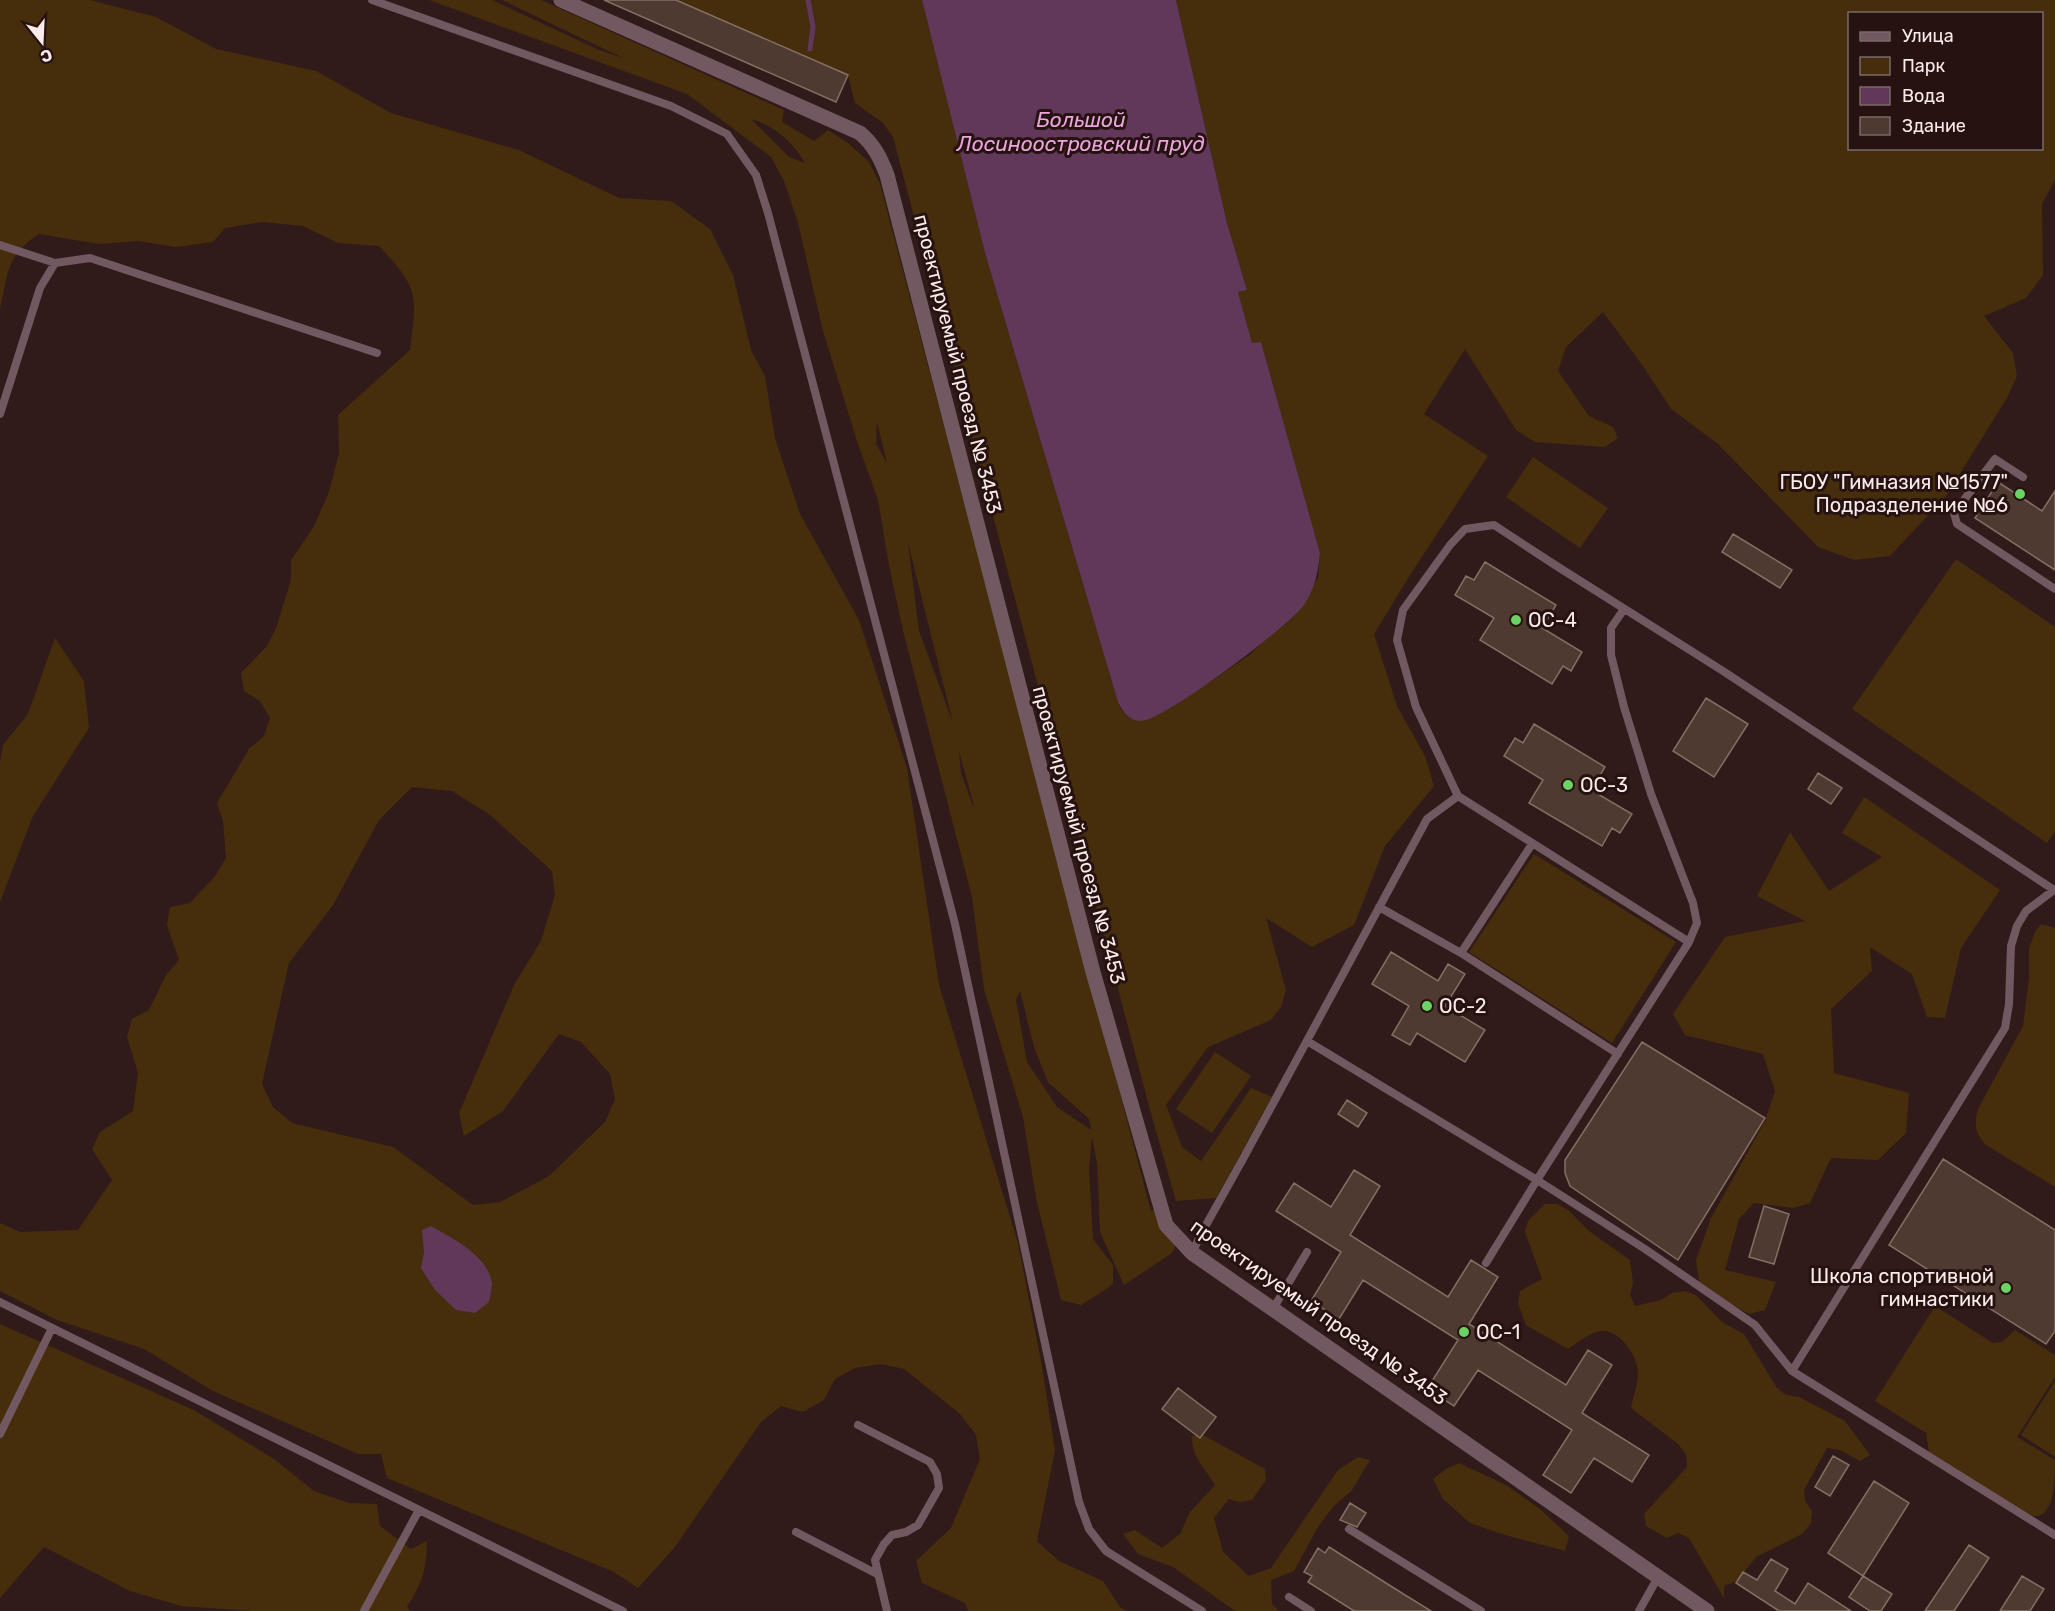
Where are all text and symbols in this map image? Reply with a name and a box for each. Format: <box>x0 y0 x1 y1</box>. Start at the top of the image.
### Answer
north arrow <box>12 12 72 72</box>
legend <box>1848 12 2043 150</box>
text: Улица <box>1902 25 1954 47</box>
text: С <box>38 45 55 67</box>
text: Парк <box>1902 55 1946 77</box>
text: Вода <box>1902 85 1945 107</box>
water label: Большой Лосиноостровский пруд <box>956 107 1205 156</box>
text: Здание <box>1902 115 1966 137</box>
street label: проектируемый проезд № 3453 <box>909 212 1007 516</box>
place label: ГБОУ "Гимназия №1577" Подразделение №6 <box>1780 470 2008 517</box>
marker: ГБОУ "Гимназия №1577" Подразделение №6 <box>2013 487 2027 501</box>
place label: ОС-4 <box>1528 608 1577 632</box>
marker: ОС-4 <box>1509 613 1523 627</box>
street label: проектируемый проезд № 3453 <box>1028 683 1130 987</box>
place label: ОС-3 <box>1580 773 1628 797</box>
marker: ОС-3 <box>1561 778 1575 792</box>
place label: ОС-2 <box>1439 994 1487 1018</box>
marker: ОС-2 <box>1420 999 1434 1013</box>
street label: проектируемый проезд № 3453 <box>1186 1214 1452 1410</box>
place label: Школа спортивной гимнастики <box>1810 1264 1994 1311</box>
marker: Школа спортивной гимнастики <box>1999 1281 2013 1295</box>
place label: ОС-1 <box>1476 1320 1520 1344</box>
marker: ОС-1 <box>1457 1325 1471 1339</box>

